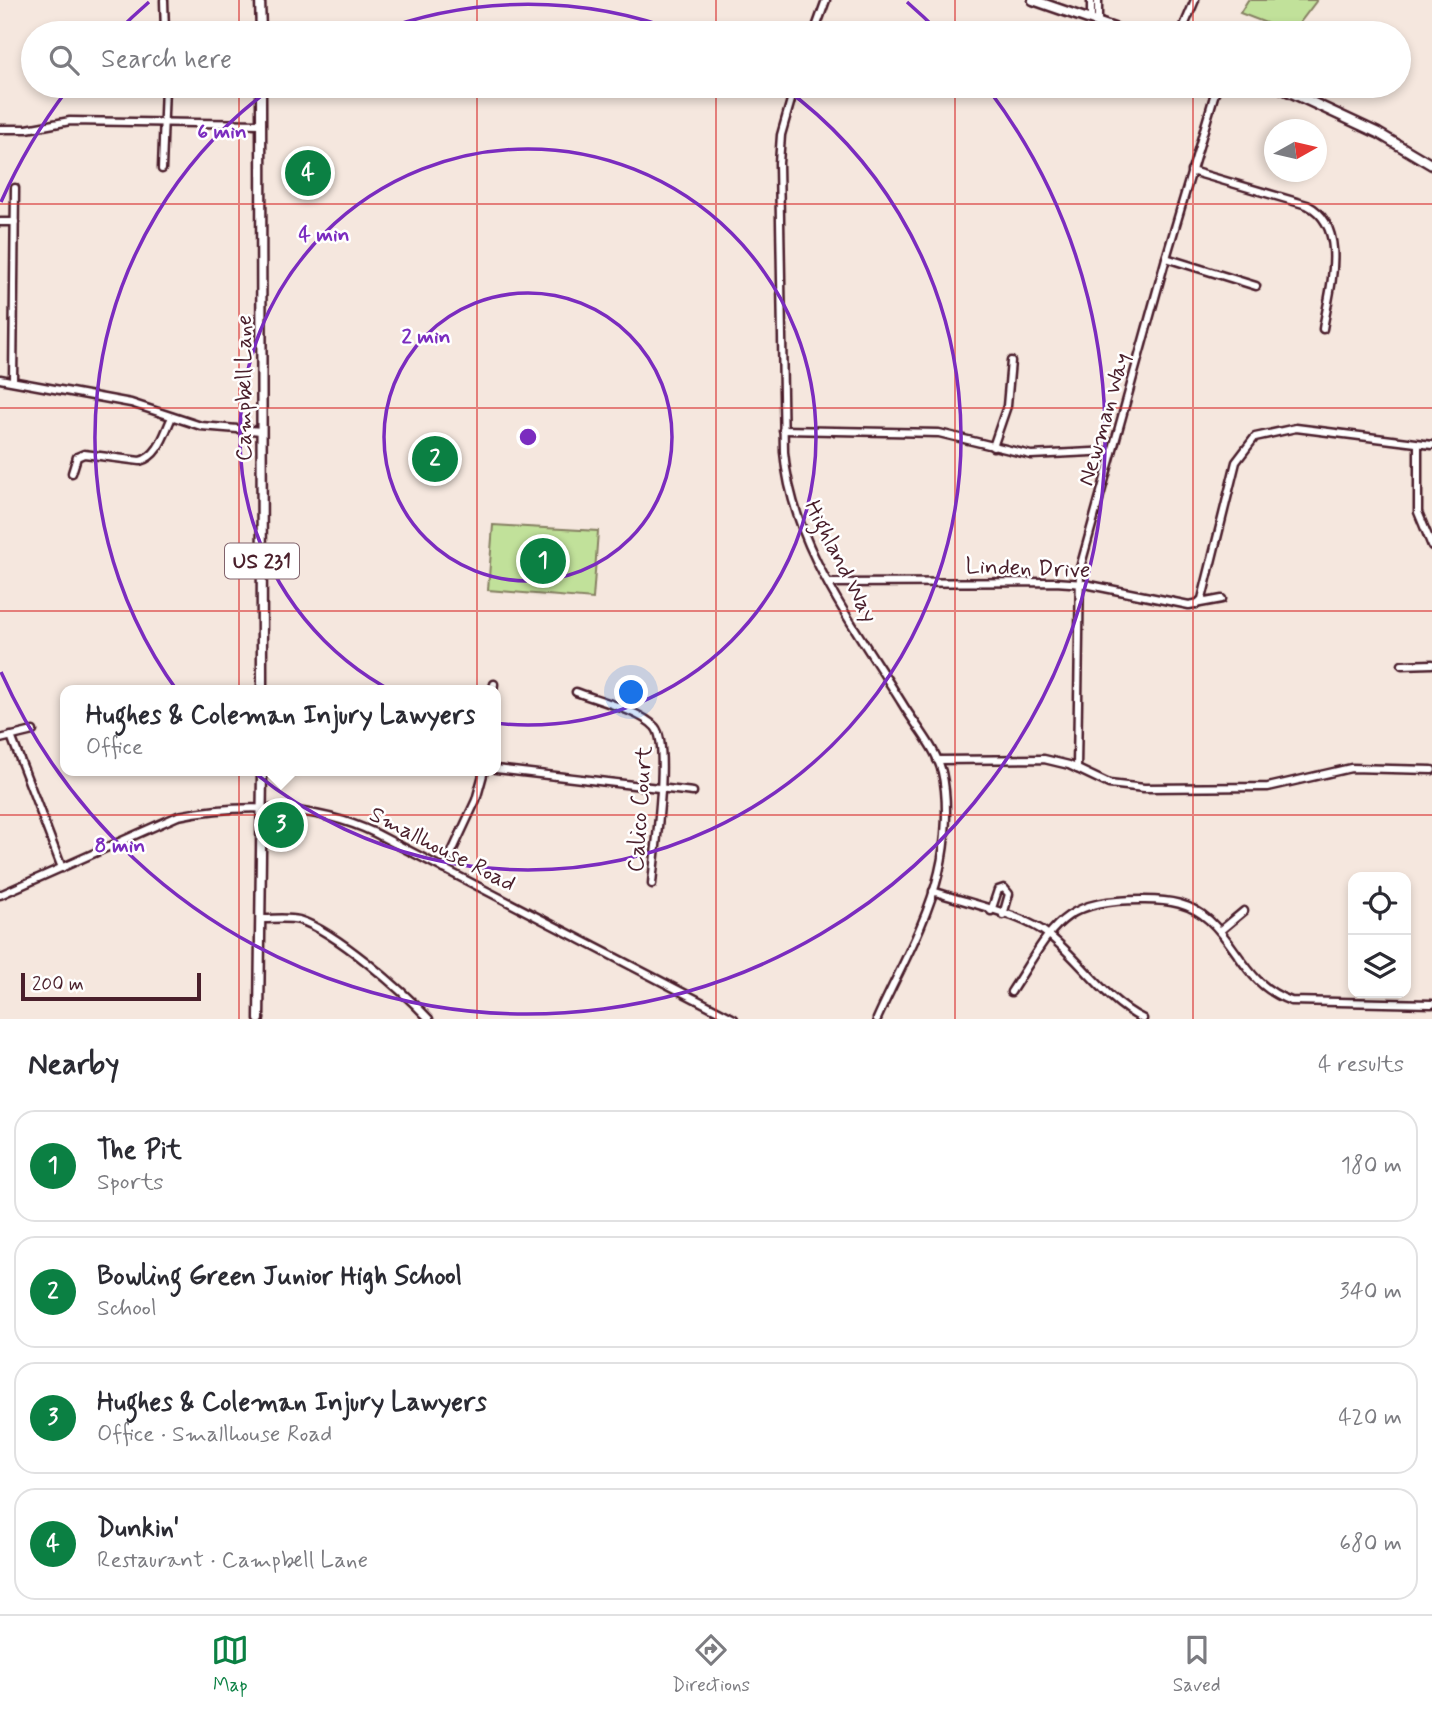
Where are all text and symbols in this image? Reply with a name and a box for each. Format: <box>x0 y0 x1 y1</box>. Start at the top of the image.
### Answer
search box <box>21 21 1411 98</box>
icon: search <box>45 41 83 79</box>
text: Search here <box>101 43 232 77</box>
text: 6 min <box>197 118 247 146</box>
north arrow <box>1264 119 1327 182</box>
pin: 4 <box>285 147 331 199</box>
text: 4 min <box>298 221 350 249</box>
street label: Campbell Lane <box>230 315 260 461</box>
text: 2 min <box>401 323 451 351</box>
street label: Newman Way <box>1072 350 1138 490</box>
centre of rings <box>516 425 540 449</box>
pin: 2 <box>412 433 458 485</box>
street label: Highland Way <box>795 496 884 629</box>
pin: 1 <box>520 535 566 587</box>
road number: US 231 <box>225 544 299 578</box>
street label: Linden Drive <box>965 552 1091 586</box>
your location <box>614 675 648 709</box>
popup <box>60 685 501 776</box>
text: Hughes & Coleman Injury Lawyers <box>86 699 475 733</box>
text: Office <box>86 733 143 763</box>
street label: Calico Court <box>622 744 660 873</box>
pin: 3 <box>258 799 304 851</box>
street label: Smallhouse Road <box>364 800 520 899</box>
text: 8 min <box>95 832 145 860</box>
map controls <box>1348 872 1411 998</box>
button: locate <box>1348 872 1411 935</box>
button: layers <box>1348 935 1411 998</box>
scale bar <box>21 970 201 1002</box>
text: 200 m <box>32 972 84 997</box>
text: Nearby <box>28 1045 119 1084</box>
text: 4 results <box>1318 1050 1404 1080</box>
text: The Pit <box>97 1134 182 1168</box>
text: 1 <box>48 1151 58 1181</box>
text: 180 m <box>1341 1151 1402 1181</box>
text: Sports <box>97 1168 164 1198</box>
text: Bowling Green Junior High School <box>97 1260 462 1294</box>
text: 2 <box>47 1277 59 1307</box>
text: 340 m <box>1339 1277 1402 1307</box>
text: School <box>97 1294 157 1324</box>
text: Hughes & Coleman Injury Lawyers <box>97 1386 487 1420</box>
text: 3 <box>48 1403 58 1433</box>
text: 420 m <box>1338 1403 1402 1433</box>
text: Office · Smallhouse Road <box>97 1420 332 1450</box>
text: Dunkin' <box>97 1512 180 1546</box>
text: 4 <box>46 1529 60 1559</box>
text: 680 m <box>1339 1529 1402 1559</box>
text: Restaurant · Campbell Lane <box>97 1546 368 1576</box>
tab: Map <box>211 1631 249 1698</box>
tab: Directions <box>672 1631 750 1698</box>
tab: Saved <box>1173 1631 1221 1698</box>

